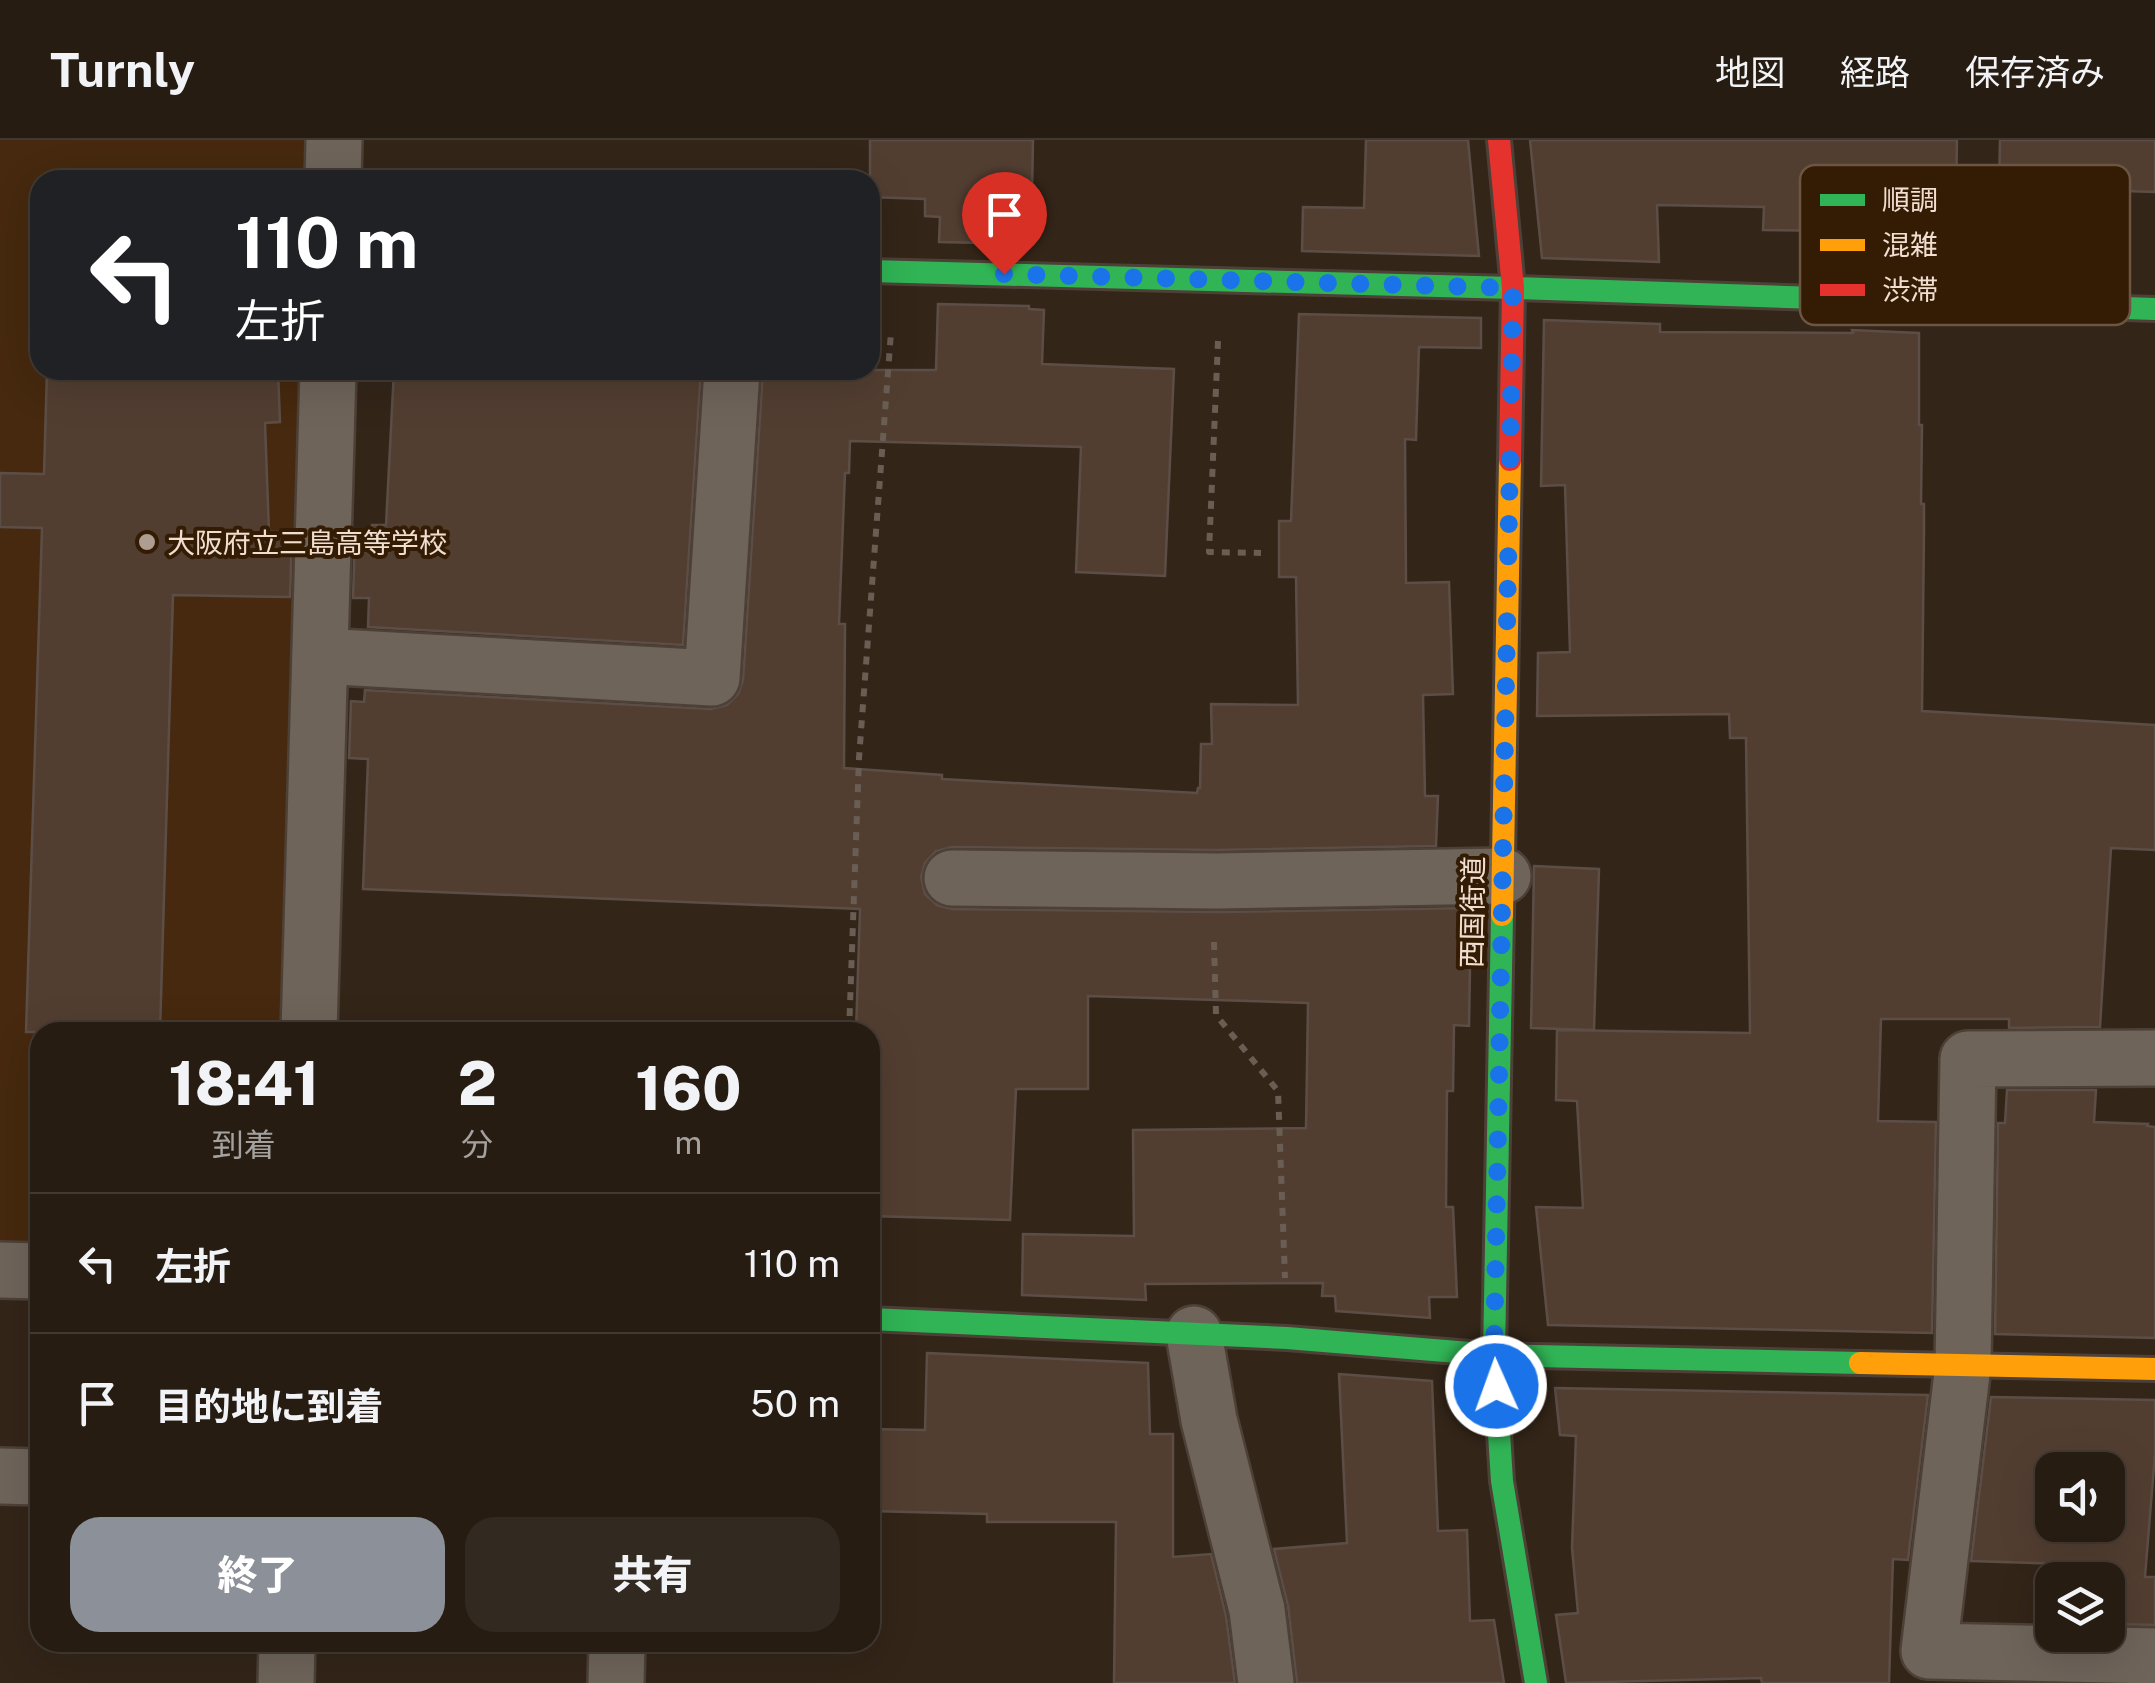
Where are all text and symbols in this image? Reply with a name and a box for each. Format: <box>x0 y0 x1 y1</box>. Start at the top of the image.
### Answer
text: Turnly <box>50 41 195 98</box>
text: 地図 <box>1715 52 1785 93</box>
text: 経路 <box>1840 52 1910 93</box>
text: 保存済み <box>1965 52 2105 93</box>
legend <box>1800 165 2130 325</box>
pin <box>962 172 1047 275</box>
text: 順調 <box>1882 183 1938 216</box>
icon: arrive <box>977 187 1032 242</box>
text: 110 m <box>235 201 419 284</box>
icon: left <box>70 210 200 340</box>
text: 混雑 <box>1882 228 1938 261</box>
text: 渋滞 <box>1882 273 1938 306</box>
text: 左折 <box>235 294 325 347</box>
place label: 大阪府立三島高等学校 <box>167 526 447 559</box>
marker: 大阪府立三島高等学校 <box>136 531 158 553</box>
street label: 西国街道 <box>1455 856 1489 968</box>
text: 18:41 <box>168 1048 319 1119</box>
text: 2 <box>458 1048 497 1119</box>
text: 160 <box>635 1053 742 1124</box>
text: m <box>675 1124 702 1161</box>
text: 到着 <box>212 1126 276 1163</box>
text: 分 <box>461 1126 493 1163</box>
icon: left <box>70 1236 125 1291</box>
text: 110 m <box>744 1241 840 1286</box>
text: 左折 <box>155 1244 231 1289</box>
position arrow <box>1444 1334 1548 1438</box>
icon: arrive <box>70 1376 125 1431</box>
text: 50 m <box>750 1381 840 1426</box>
text: 目的地に到着 <box>155 1384 383 1429</box>
map controls <box>2035 1452 2125 1652</box>
button: sound <box>2035 1452 2125 1542</box>
button: 終了 <box>70 1517 445 1632</box>
button: 共有 <box>465 1517 840 1632</box>
button: layers <box>2035 1562 2125 1652</box>

